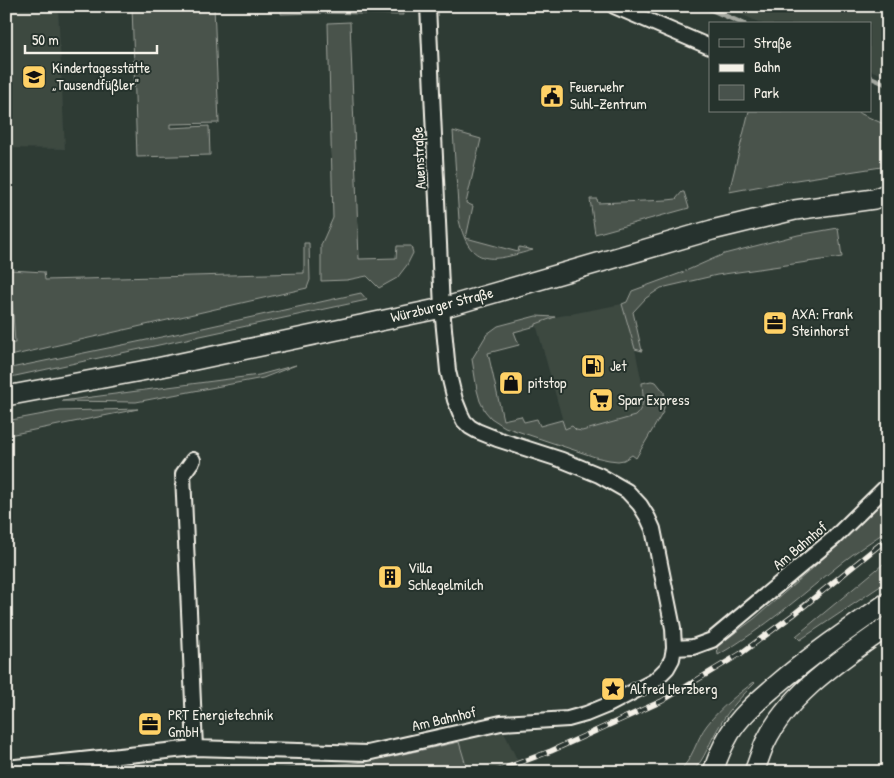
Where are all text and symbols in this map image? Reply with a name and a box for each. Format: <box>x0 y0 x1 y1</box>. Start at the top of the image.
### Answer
scale bar <box>25 22 158 54</box>
legend <box>709 22 872 112</box>
text: 50 m <box>32 29 59 50</box>
text: Straße <box>754 32 792 53</box>
text: Bahn <box>754 56 781 77</box>
place label: Kindertagesstätte „Tausendfüßler" <box>52 57 150 95</box>
school or university icon: Kindertagesstätte „Tausendfüßler" <box>21 64 47 90</box>
place label: Feuerwehr Suhl-Zentrum <box>569 76 647 114</box>
text: Park <box>754 82 779 103</box>
public building icon: Feuerwehr Suhl-Zentrum <box>539 83 565 109</box>
street label: Auenstraße <box>406 126 431 190</box>
street label: Würzburger Straße <box>388 282 495 327</box>
place label: AXA: Frank Steinhorst <box>792 303 853 341</box>
office icon: AXA: Frank Steinhorst <box>762 310 788 336</box>
fuel station icon: Jet <box>580 353 606 379</box>
place label: Jet <box>610 355 628 376</box>
shop icon: pitstop <box>498 370 524 396</box>
place label: pitstop <box>528 372 567 393</box>
supermarket icon: Spar Express <box>588 387 614 413</box>
place label: Spar Express <box>618 389 690 410</box>
street label: Am Bahnhof <box>768 516 832 575</box>
place label: Villa Schlegelmilch <box>408 557 483 595</box>
building icon: Villa Schlegelmilch <box>377 564 403 590</box>
place icon: Alfred Herzberg <box>600 676 626 702</box>
place label: Alfred Herzberg <box>630 678 718 699</box>
street label: Am Bahnhof <box>410 701 479 736</box>
place label: PRT Energietechnik GmbH <box>168 704 273 742</box>
office icon: PRT Energietechnik GmbH <box>137 711 163 737</box>

